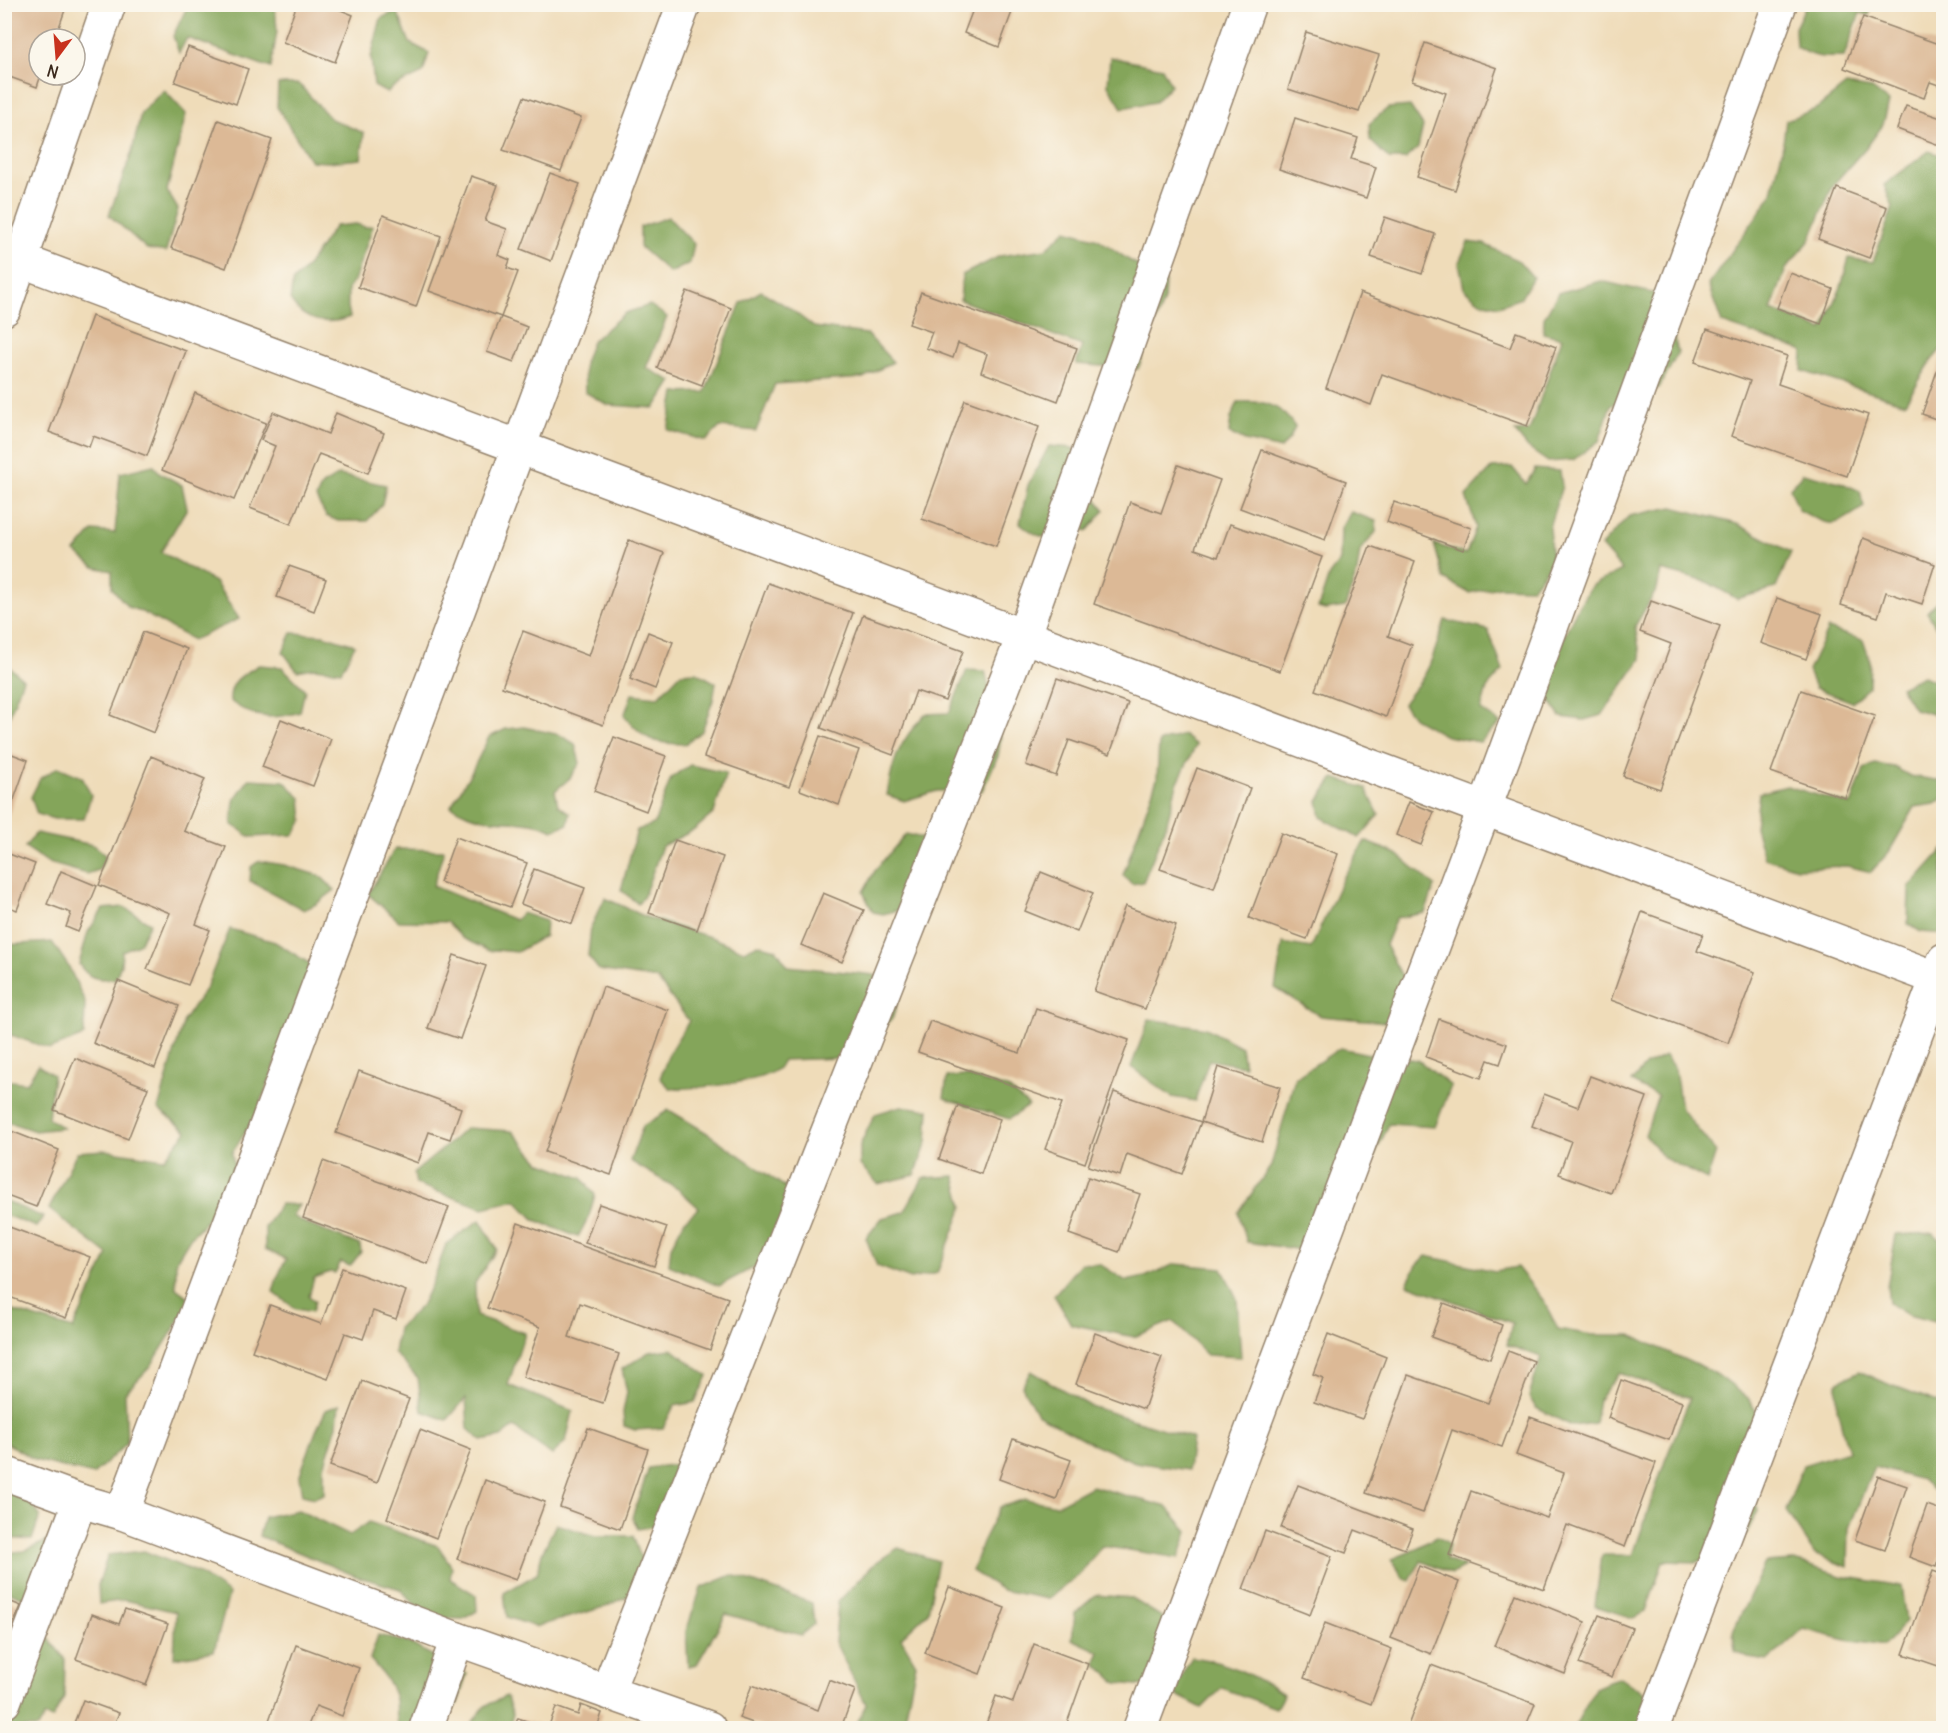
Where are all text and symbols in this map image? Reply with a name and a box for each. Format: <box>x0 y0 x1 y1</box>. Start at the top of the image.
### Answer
north arrow <box>27 27 87 87</box>
text: N <box>45 60 61 83</box>

